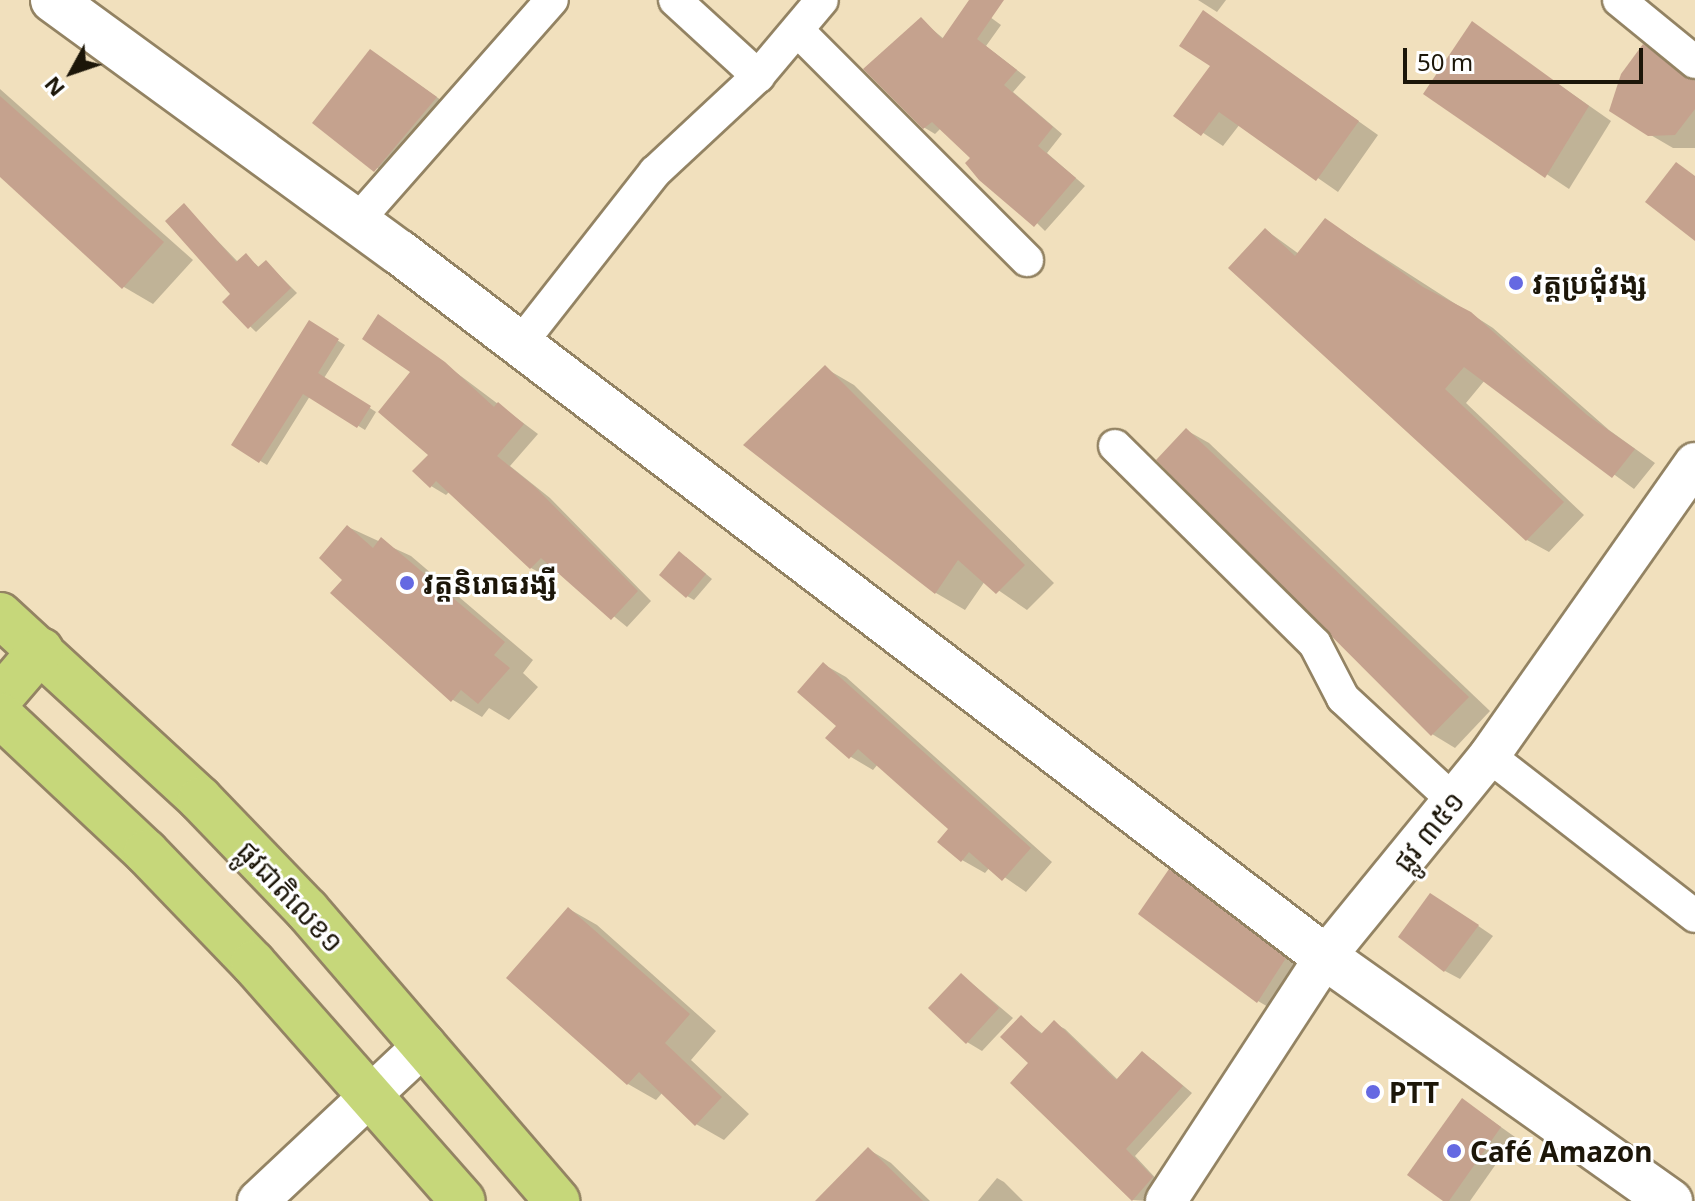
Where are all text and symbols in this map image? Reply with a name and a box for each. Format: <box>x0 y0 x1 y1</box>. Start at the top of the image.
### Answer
north arrow <box>32 32 112 112</box>
scale bar <box>1407 32 1647 82</box>
text: 50 m <box>1417 45 1473 78</box>
text: N <box>36 71 71 104</box>
place label: វត្តប្រជុំវង្ស <box>1532 266 1647 300</box>
marker: វត្តប្រជុំវង្ស <box>1507 274 1525 292</box>
place label: វត្តនិរោធរង្សី <box>423 566 557 600</box>
marker: វត្តនិរោធរង្សី <box>398 574 416 592</box>
street label: ផ្លូវ ៣៥១ <box>1385 784 1471 878</box>
street label: ផ្លូវជាតិលេខ១ <box>231 833 351 959</box>
place label: PTT <box>1389 1075 1439 1109</box>
marker: PTT <box>1364 1083 1382 1101</box>
place label: Café Amazon <box>1470 1134 1653 1168</box>
marker: Café Amazon <box>1445 1142 1463 1160</box>

